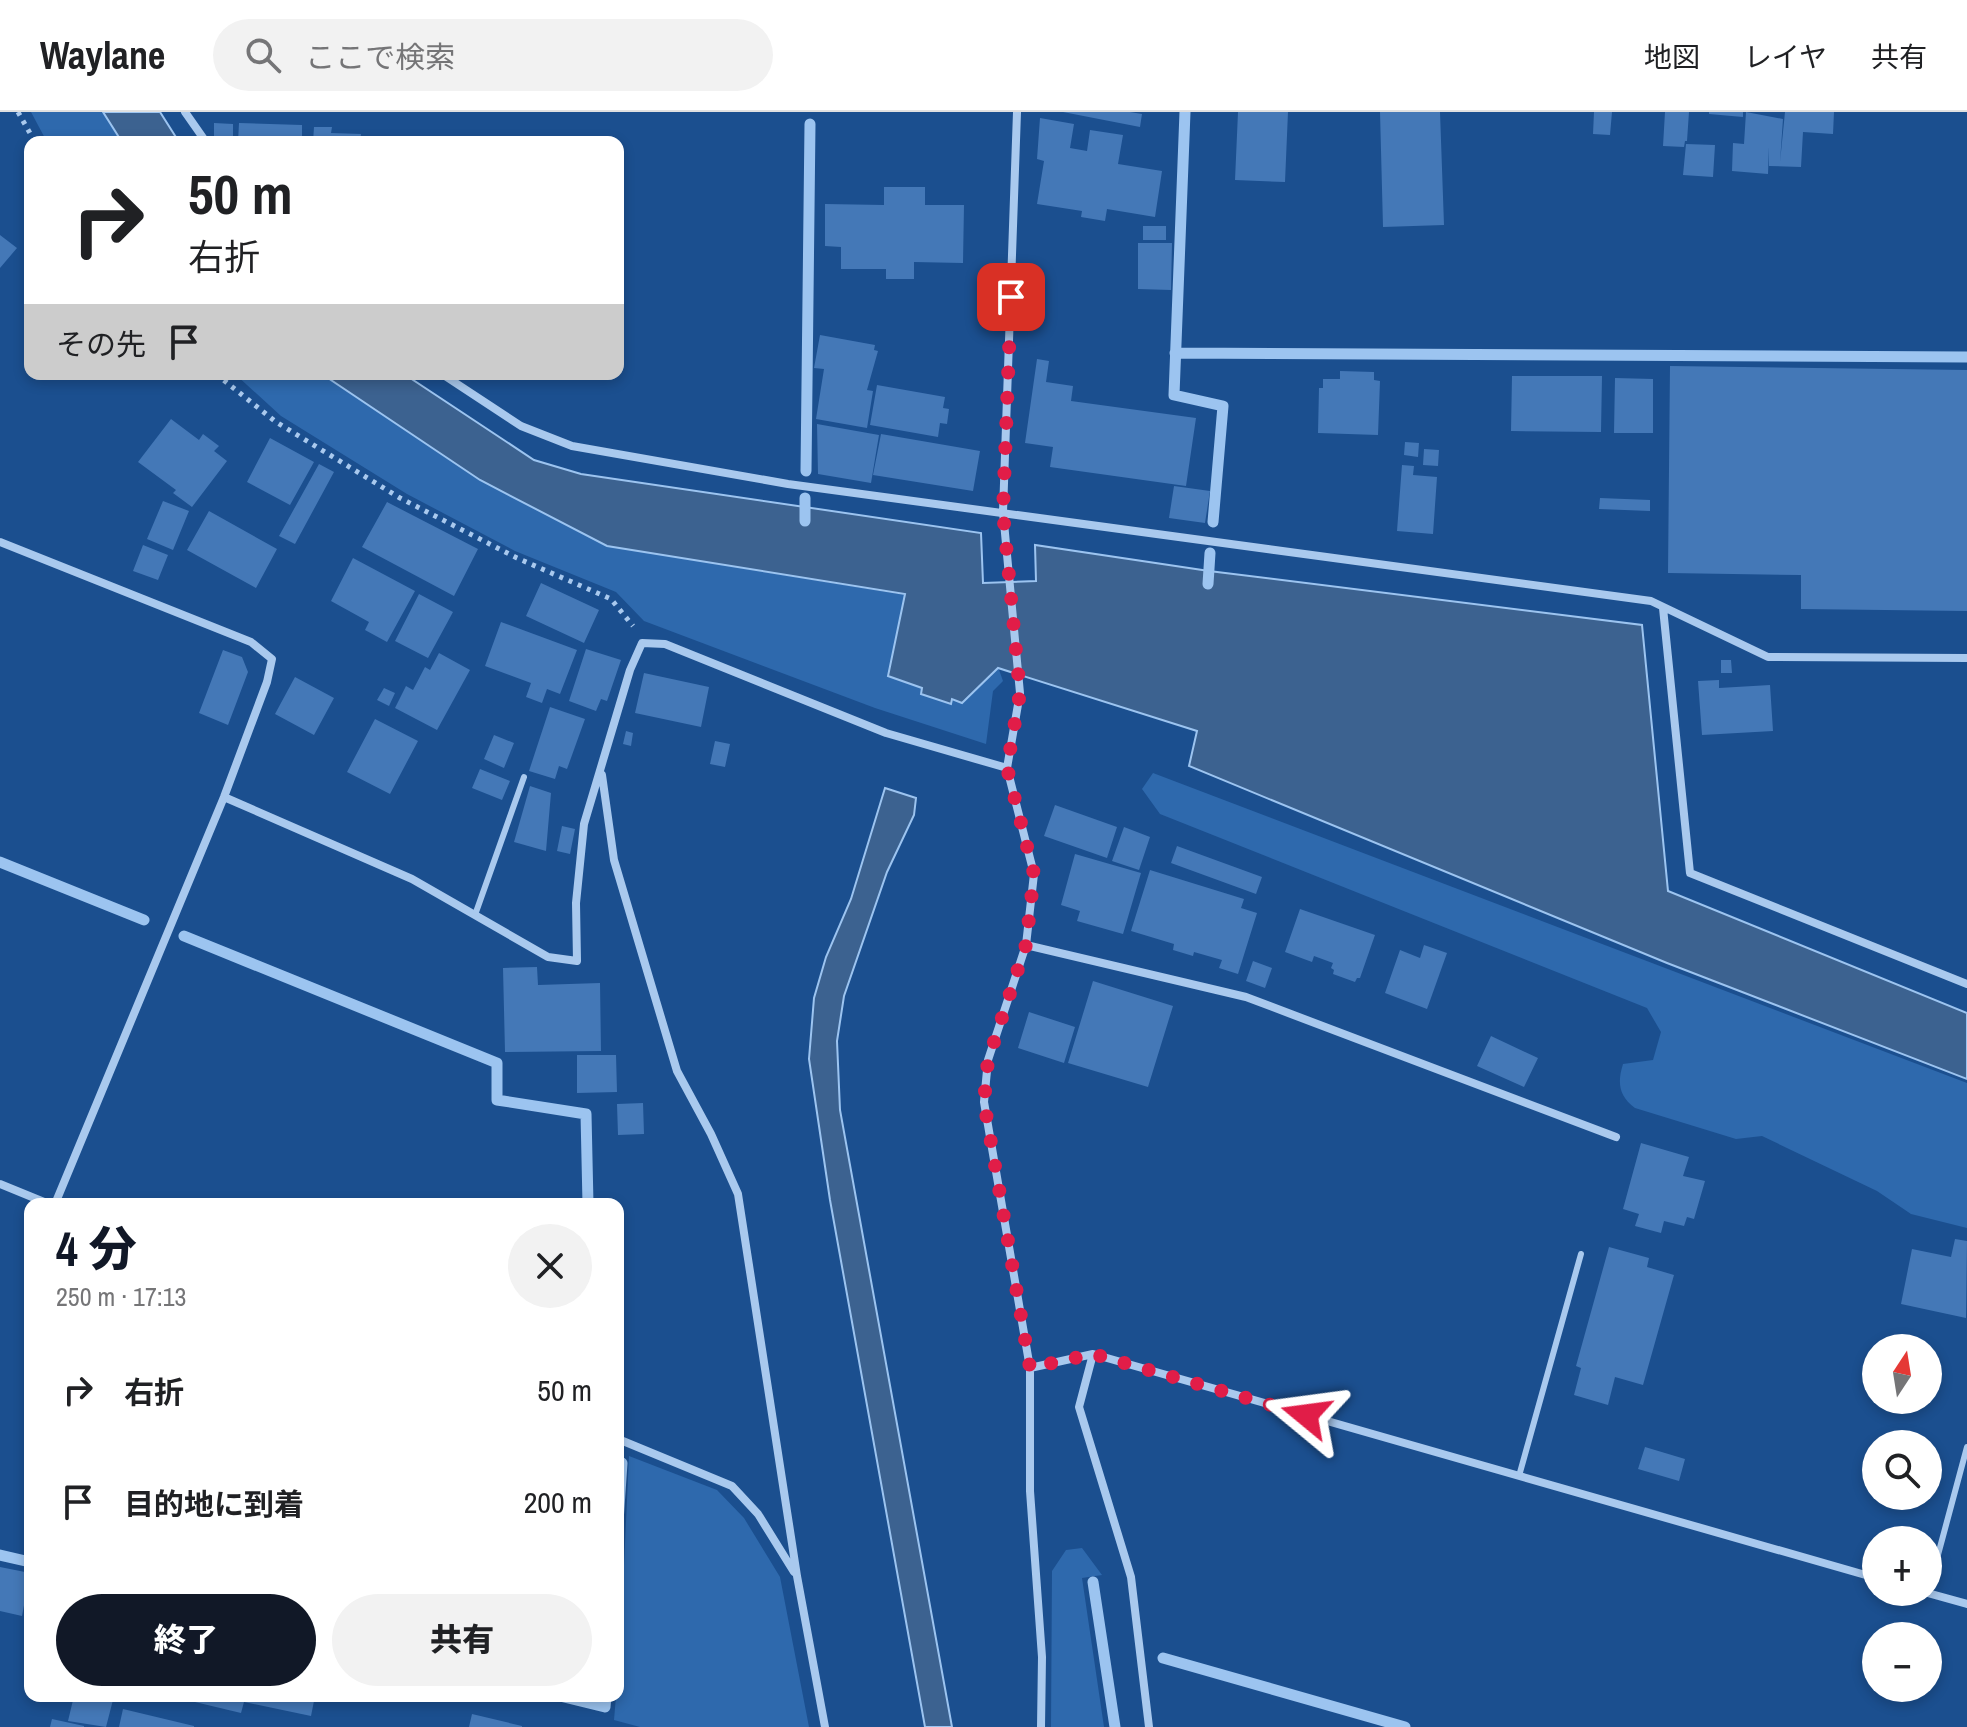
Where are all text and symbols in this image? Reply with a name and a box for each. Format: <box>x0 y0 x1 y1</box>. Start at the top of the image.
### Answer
search box <box>213 19 773 91</box>
text: Waylane <box>40 30 165 81</box>
icon: search <box>241 33 285 77</box>
text: ここで検索 <box>305 37 455 77</box>
text: 地図 <box>1644 38 1700 76</box>
text: レイヤ <box>1744 38 1827 76</box>
text: 共有 <box>1871 38 1927 76</box>
text: 50 m <box>188 156 293 231</box>
icon: right <box>56 168 160 272</box>
text: 右折 <box>188 233 260 281</box>
pin <box>977 263 1045 331</box>
icon: arrive <box>989 275 1033 319</box>
icon: arrive <box>162 320 206 364</box>
text: その先 <box>56 324 146 364</box>
text: 4 分 <box>56 1216 137 1281</box>
button: close <box>508 1224 592 1308</box>
text: 250 m · 17:13 <box>56 1279 186 1314</box>
north arrow <box>1862 1334 1942 1414</box>
map controls <box>1862 1334 1942 1702</box>
icon: right <box>56 1368 100 1412</box>
text: 50 m <box>537 1370 592 1410</box>
text: 右折 <box>124 1372 184 1412</box>
position arrow <box>1264 1373 1348 1457</box>
button: search <box>1862 1430 1942 1510</box>
icon: arrive <box>56 1480 100 1524</box>
text: 200 m <box>524 1482 592 1522</box>
text: 目的地に到着 <box>124 1484 304 1524</box>
button: + <box>1862 1526 1942 1606</box>
button: 終了 <box>56 1594 316 1686</box>
button: 共有 <box>332 1594 592 1686</box>
button: − <box>1862 1622 1942 1702</box>

